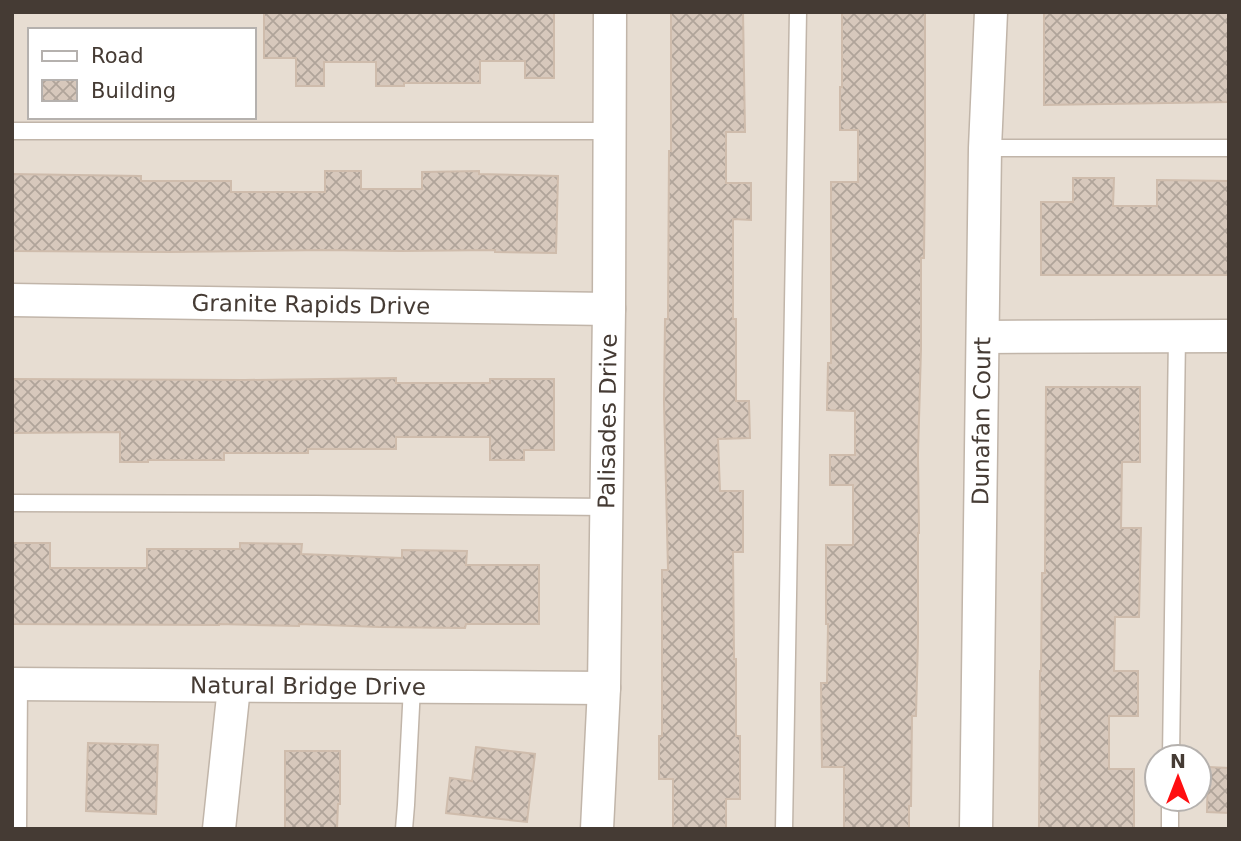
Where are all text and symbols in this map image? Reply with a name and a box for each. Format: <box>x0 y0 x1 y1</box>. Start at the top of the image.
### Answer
legend <box>28 28 256 119</box>
text: Road <box>91 44 144 68</box>
text: Building <box>91 79 176 103</box>
street label: Granite Rapids Drive <box>191 290 431 319</box>
street label: Palisades Drive <box>593 333 622 509</box>
street label: Dunafan Court <box>967 337 996 505</box>
street label: Natural Bridge Drive <box>190 672 426 700</box>
north arrow <box>1143 743 1213 813</box>
text: N <box>1170 750 1186 772</box>

